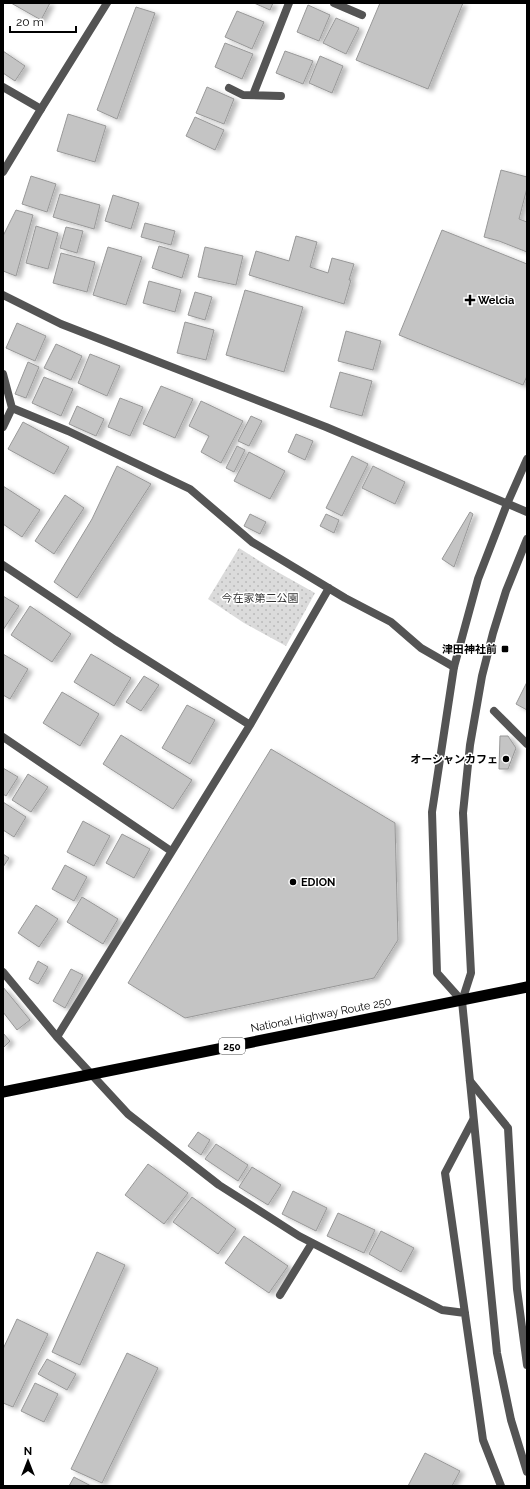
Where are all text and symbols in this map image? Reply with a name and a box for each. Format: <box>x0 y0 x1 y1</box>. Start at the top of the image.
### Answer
scale bar <box>10 8 76 34</box>
text: 20 m <box>16 15 44 29</box>
place label: Welcia <box>478 294 514 307</box>
marker: Welcia <box>465 295 475 305</box>
park label: 今在家第二公園 <box>222 592 299 605</box>
place label: 津田神社前 <box>442 643 497 656</box>
marker: 津田神社前 <box>500 644 510 654</box>
place label: オーシャンカフェ <box>410 753 498 766</box>
marker: オーシャンカフェ <box>501 754 511 764</box>
place label: EDION <box>301 876 335 889</box>
marker: EDION <box>288 877 298 887</box>
street label: National Highway Route 250 <box>250 995 393 1035</box>
road number: 250 <box>219 1038 245 1054</box>
north arrow <box>8 1441 48 1481</box>
text: N <box>24 1445 32 1458</box>

